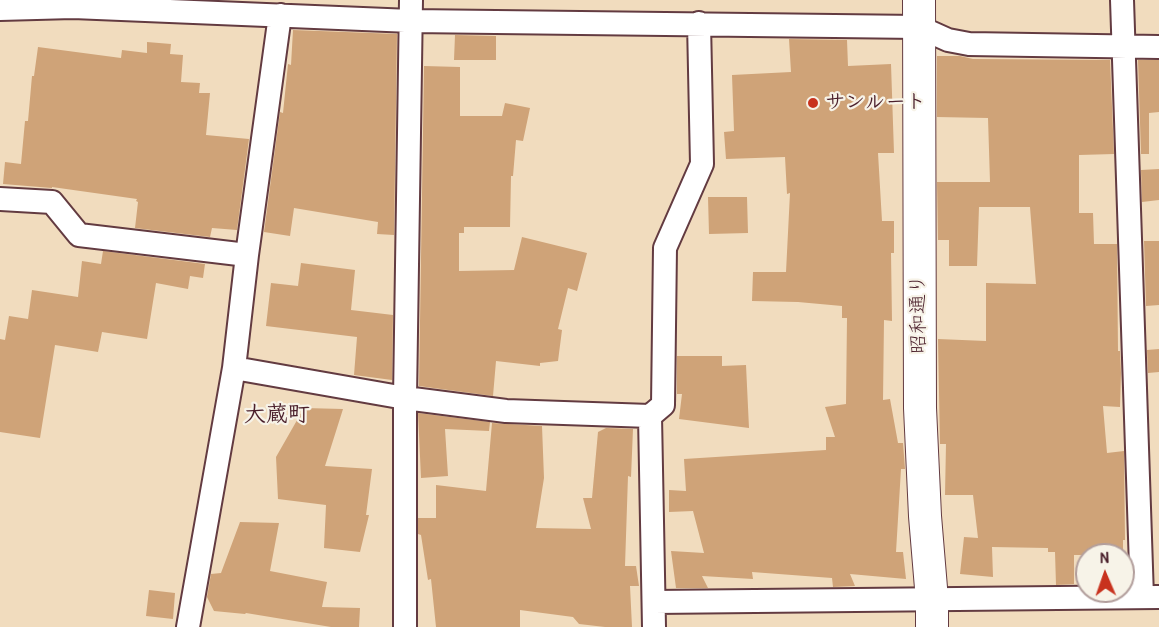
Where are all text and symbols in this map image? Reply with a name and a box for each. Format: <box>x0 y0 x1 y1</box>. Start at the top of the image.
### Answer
place label: サンルート <box>825 91 926 115</box>
marker: サンルート <box>806 96 820 110</box>
street label: 昭和通り <box>906 274 932 354</box>
district label: 大蔵町 <box>244 402 310 428</box>
north arrow <box>1075 543 1135 603</box>
text: N <box>1100 546 1109 568</box>

